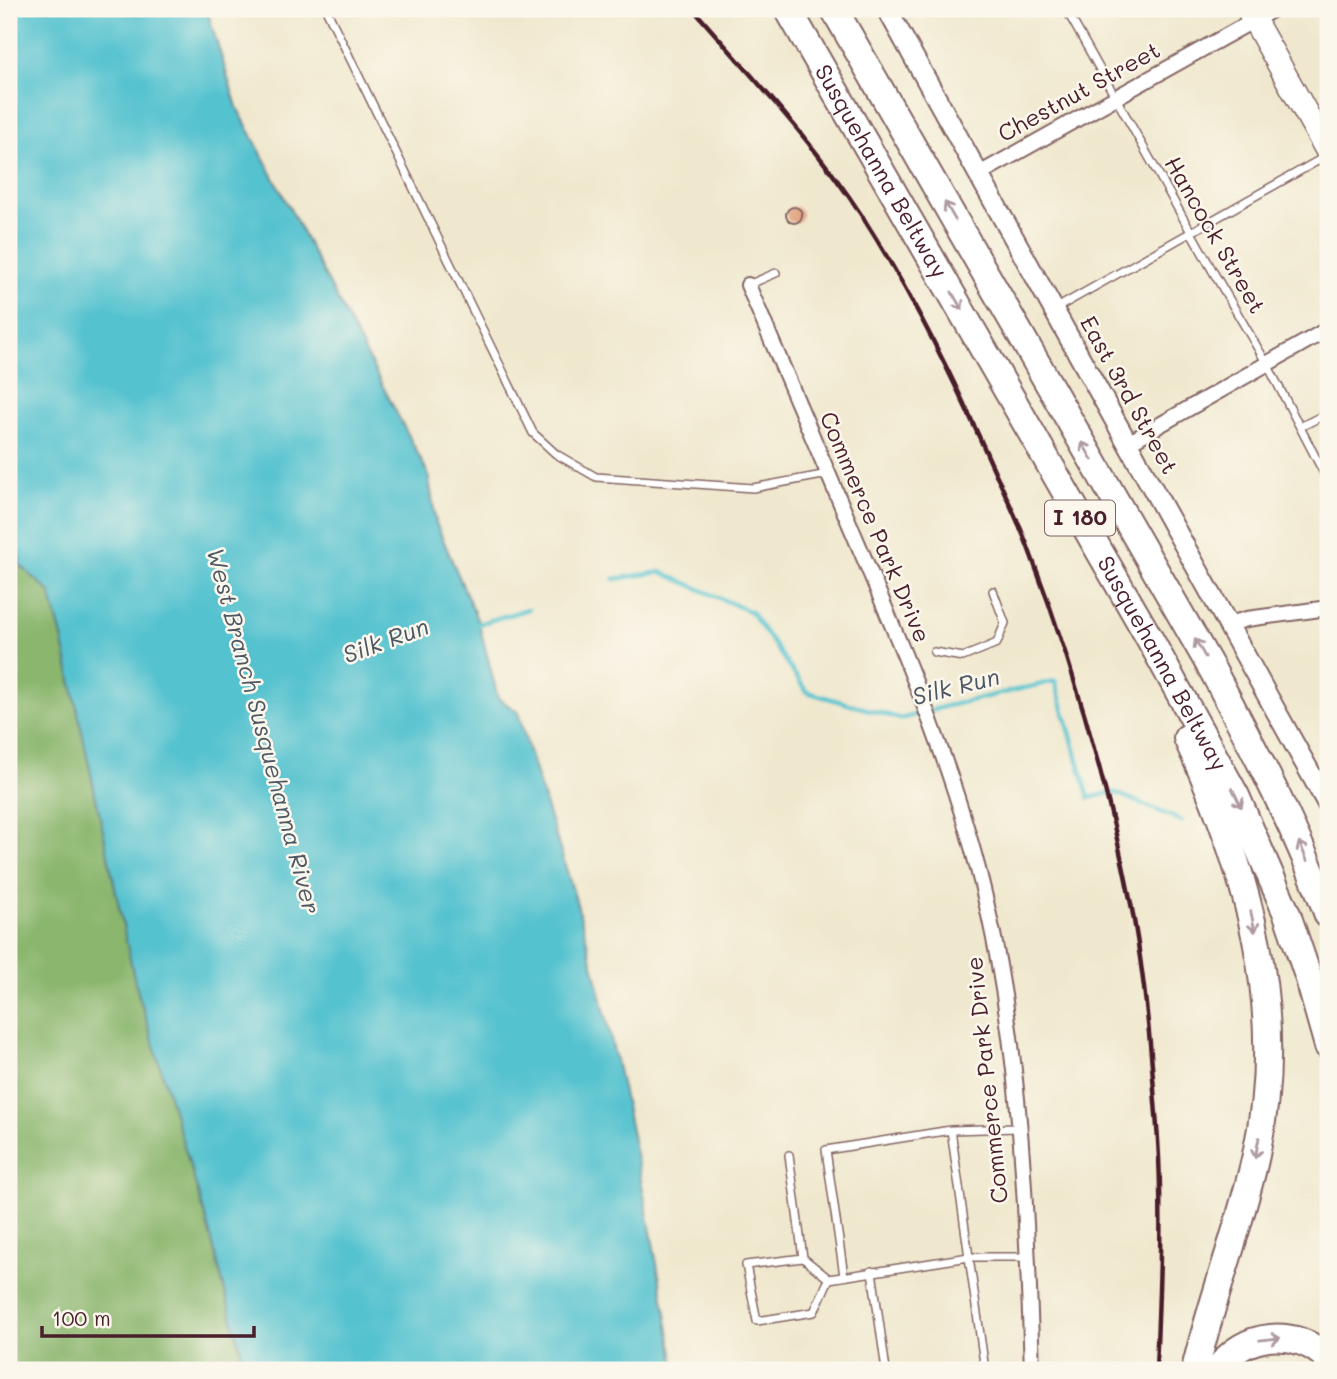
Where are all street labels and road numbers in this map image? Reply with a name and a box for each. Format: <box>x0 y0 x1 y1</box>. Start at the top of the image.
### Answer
street label: Chestnut Street <box>992 34 1165 148</box>
street label: Susquehanna Beltway <box>809 58 955 283</box>
street label: Hancock Street <box>1159 150 1273 319</box>
street label: East 3rd Street <box>1074 310 1186 479</box>
street label: Commerce Park Drive <box>814 407 938 647</box>
road number: I 180 <box>1045 500 1115 536</box>
street label: Susquehanna Beltway <box>1091 550 1235 776</box>
street label: Commerce Park Drive <box>958 955 1014 1205</box>

